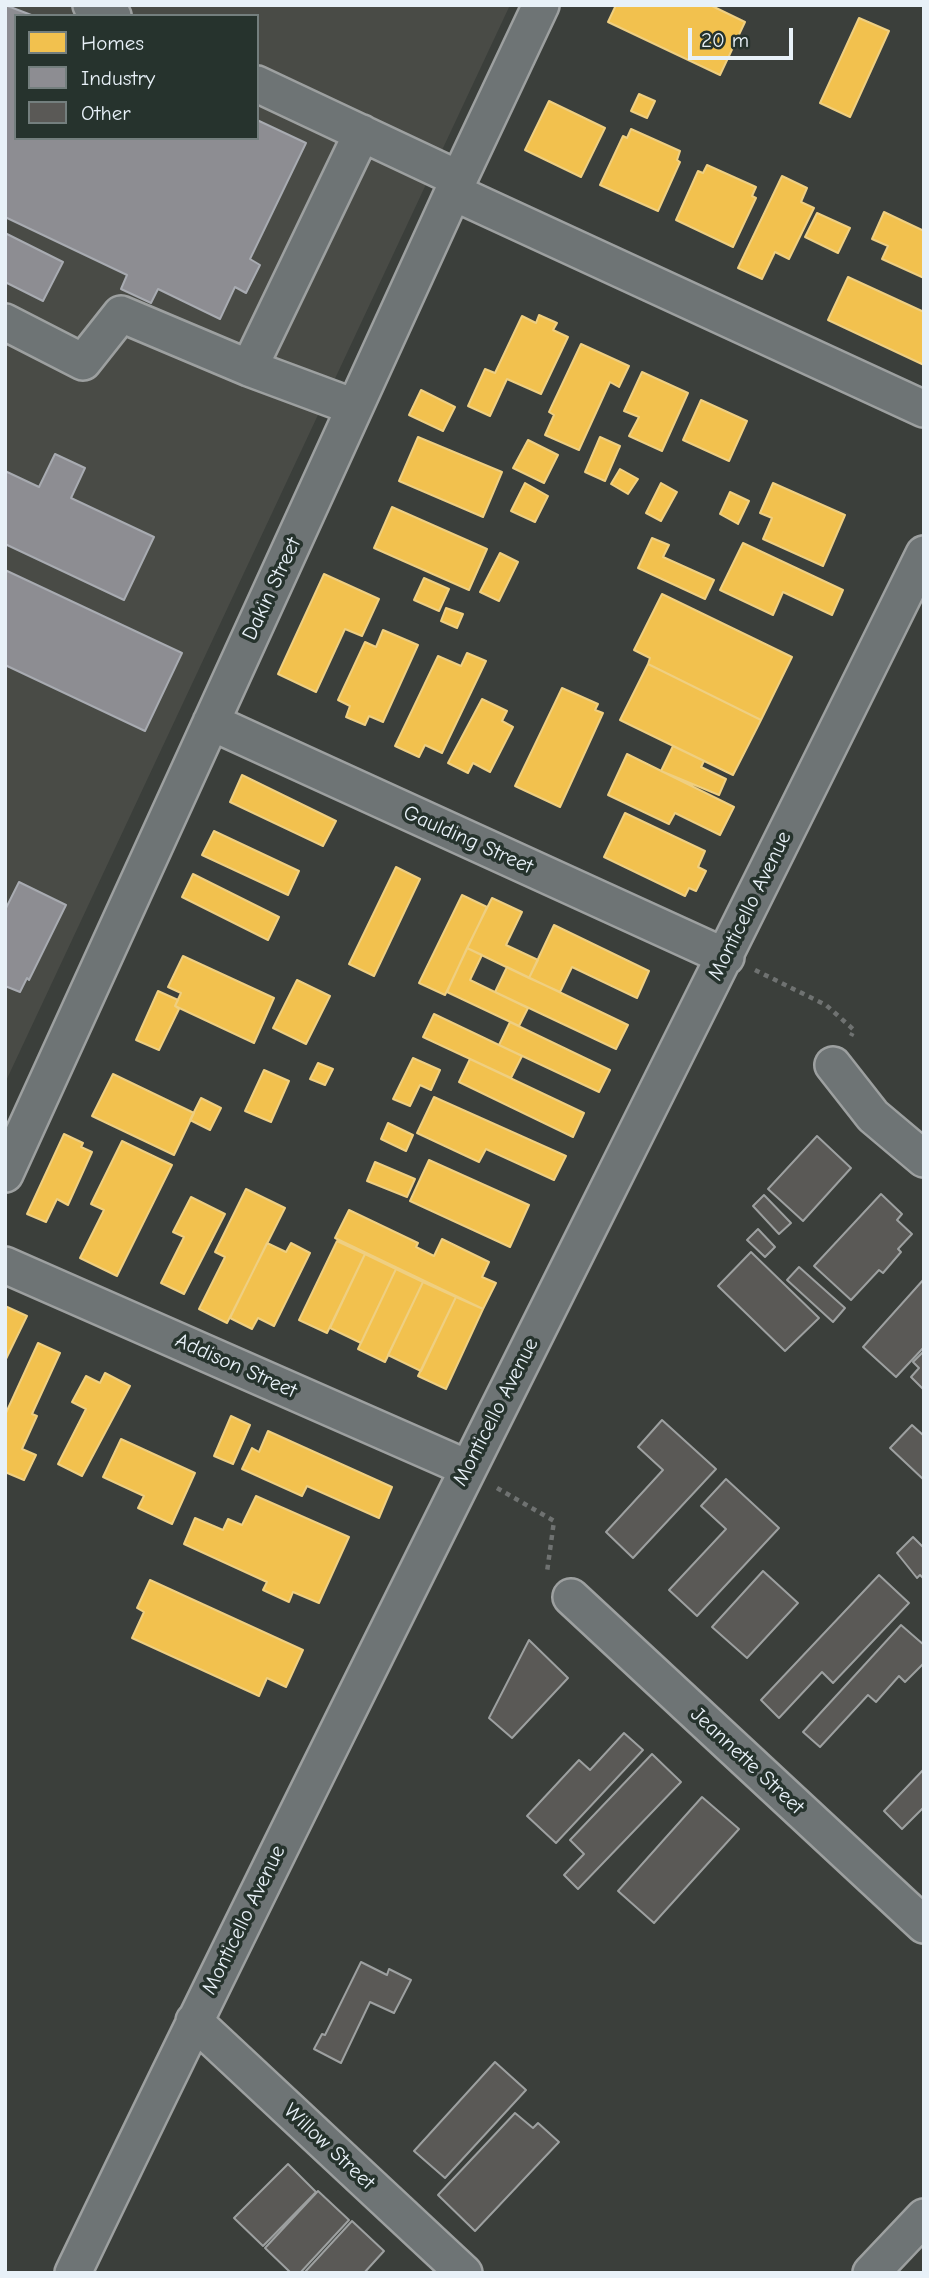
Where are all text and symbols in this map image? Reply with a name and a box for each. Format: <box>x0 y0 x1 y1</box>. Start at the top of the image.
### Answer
legend <box>14 14 259 140</box>
scale bar <box>691 14 796 58</box>
text: 20 m <box>701 28 749 52</box>
text: Homes <box>81 31 144 55</box>
text: Industry <box>81 66 155 90</box>
text: Other <box>81 101 131 125</box>
street label: Dakin Street <box>237 534 307 644</box>
street label: Gaulding Street <box>399 800 537 880</box>
street label: Monticello Avenue <box>703 827 797 985</box>
street label: Addison Street <box>171 1328 301 1404</box>
street label: Monticello Avenue <box>448 1334 544 1490</box>
street label: Jeannette Street <box>685 1702 809 1820</box>
street label: Monticello Avenue <box>197 1841 291 1999</box>
street label: Willow Street <box>278 2098 380 2196</box>

